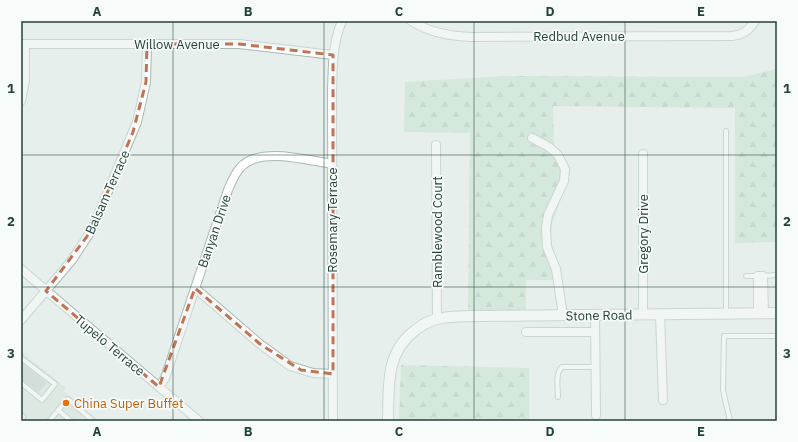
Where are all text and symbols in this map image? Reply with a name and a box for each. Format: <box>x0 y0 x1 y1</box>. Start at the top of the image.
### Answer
text: A <box>93 3 102 20</box>
text: B <box>244 3 253 20</box>
text: C <box>395 3 404 20</box>
text: D <box>545 3 555 20</box>
text: E <box>697 3 705 20</box>
street label: Redbud Avenue <box>533 28 625 45</box>
street label: Willow Avenue <box>134 36 220 53</box>
text: 1 <box>7 80 15 97</box>
text: 1 <box>783 80 791 97</box>
street label: Balsam Terrace <box>81 147 134 237</box>
street label: Rosemary Terrace <box>324 167 341 273</box>
street label: Ramblewood Court <box>429 176 446 288</box>
street label: Banyan Drive <box>194 192 235 270</box>
street label: Gregory Drive <box>635 194 652 274</box>
text: 2 <box>7 213 15 230</box>
text: 2 <box>783 213 791 230</box>
street label: Stone Road <box>565 306 633 325</box>
street label: Tupelo Terrace <box>71 311 148 380</box>
text: 3 <box>7 345 15 362</box>
text: 3 <box>783 345 791 362</box>
place label: China Super Buffet <box>74 395 184 412</box>
marker: China Super Buffet <box>61 398 71 408</box>
text: A <box>93 423 102 440</box>
text: B <box>244 423 253 440</box>
text: C <box>395 423 404 440</box>
text: D <box>545 423 555 440</box>
text: E <box>697 423 705 440</box>

